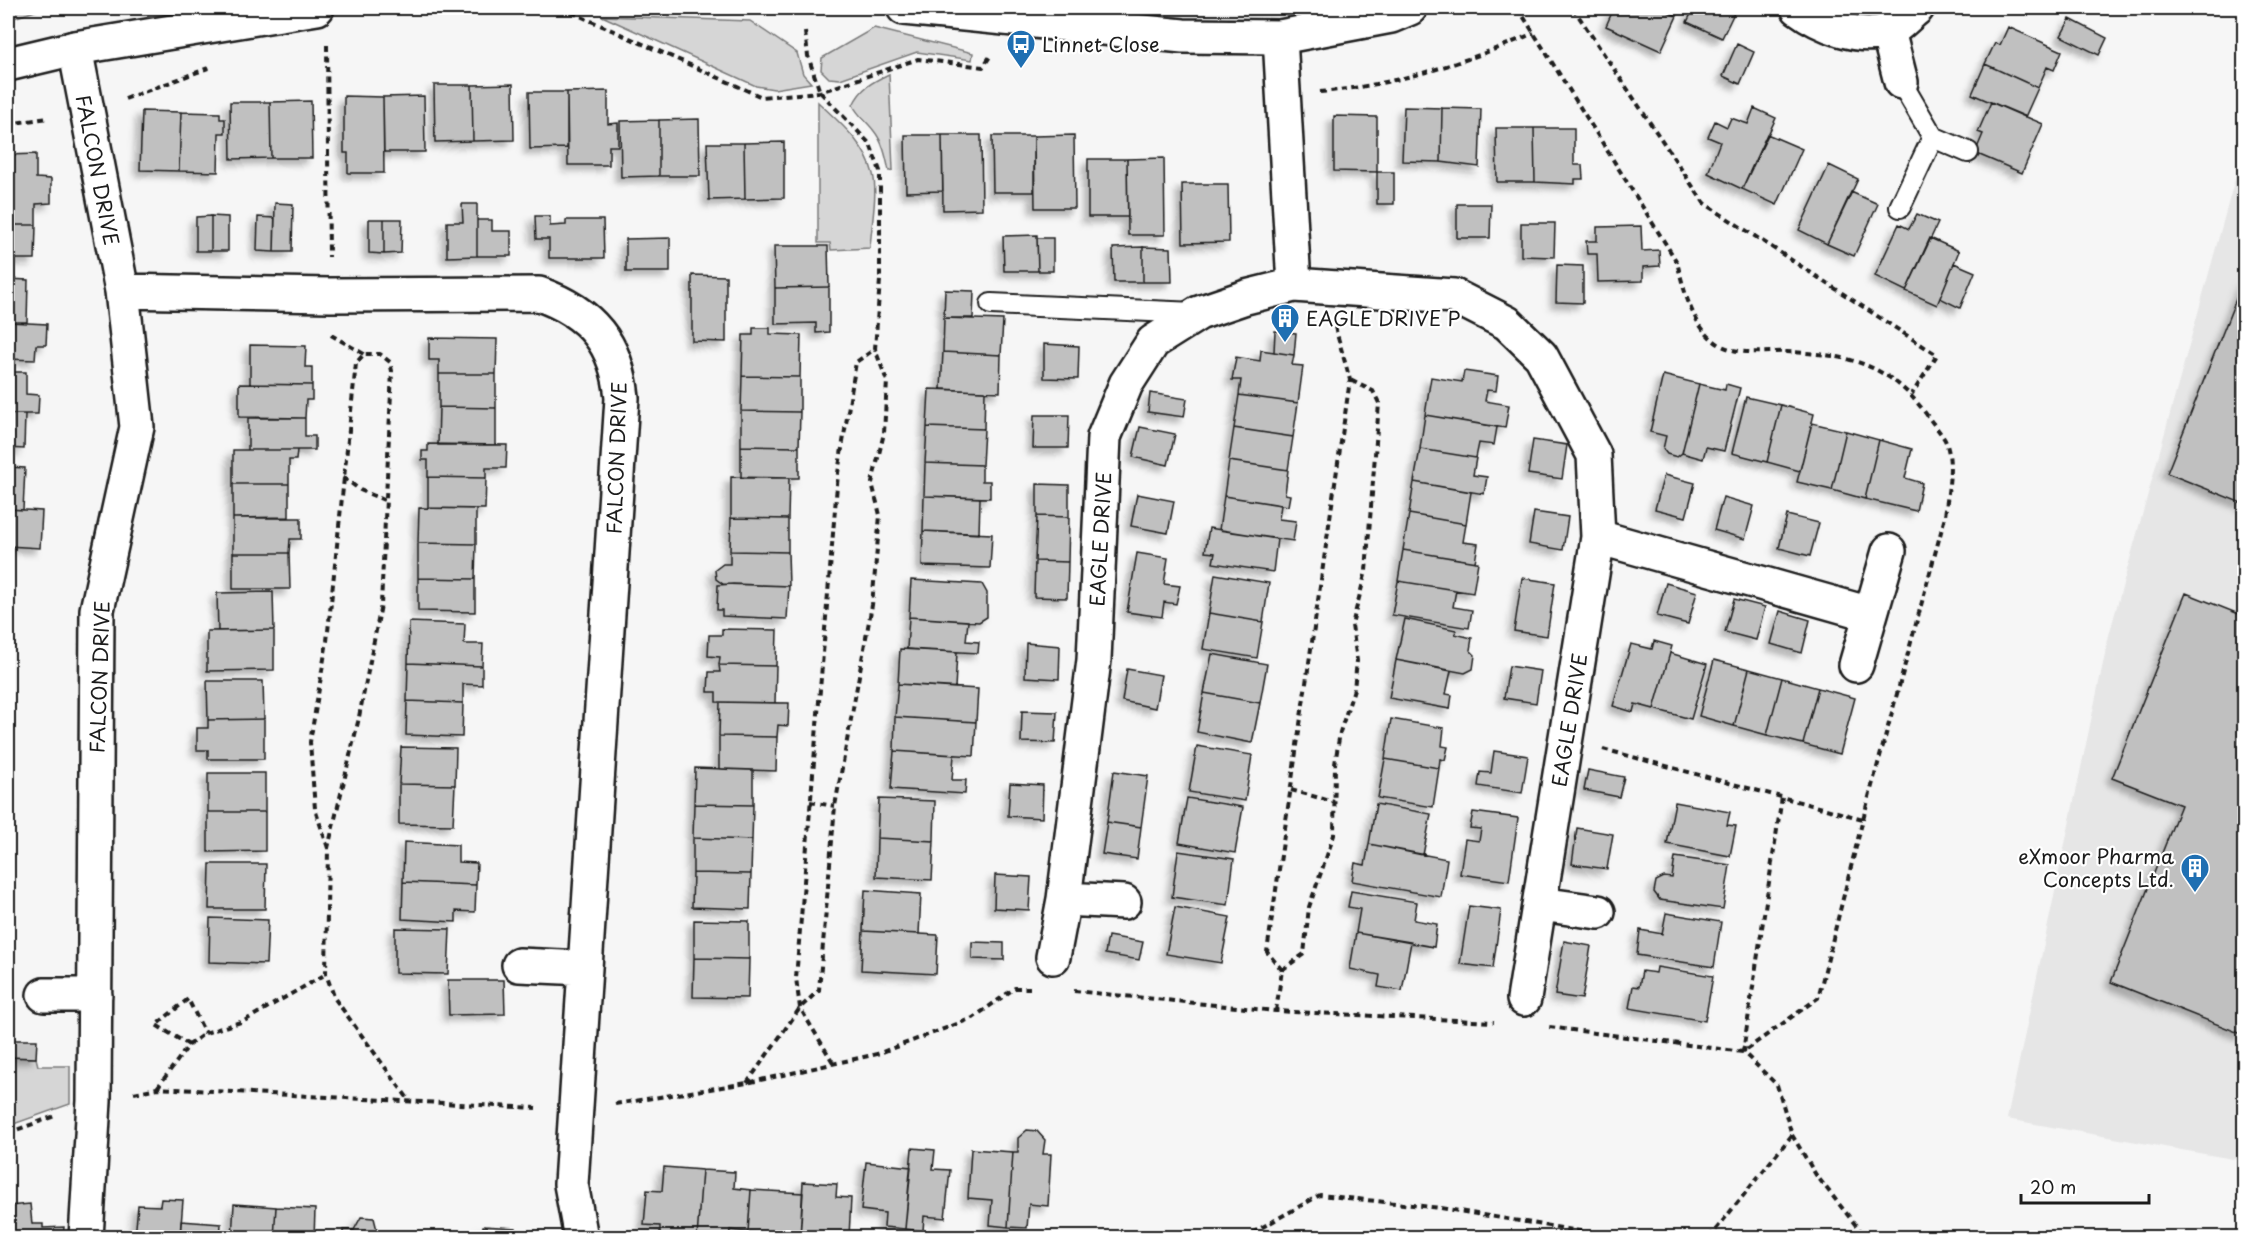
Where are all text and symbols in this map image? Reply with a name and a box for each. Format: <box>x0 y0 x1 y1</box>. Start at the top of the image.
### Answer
bus stop icon: Linnet Close <box>1005 28 1037 70</box>
place label: Linnet Close <box>1042 29 1160 59</box>
street label: FALCON DRIVE <box>69 92 127 248</box>
building icon: EAGLE DRIVE P <box>1269 302 1301 344</box>
place label: EAGLE DRIVE P <box>1306 303 1460 333</box>
street label: FALCON DRIVE <box>598 381 634 535</box>
street label: EAGLE DRIVE <box>1081 471 1119 607</box>
street label: FALCON DRIVE <box>81 600 117 754</box>
street label: EAGLE DRIVE <box>1544 651 1594 789</box>
place label: eXmoor Pharma Concepts Ltd. <box>2018 841 2174 894</box>
building icon: eXmoor Pharma Concepts Ltd. <box>2179 852 2211 894</box>
scale bar <box>2021 1167 2148 1205</box>
text: 20 m <box>2030 1173 2076 1200</box>

